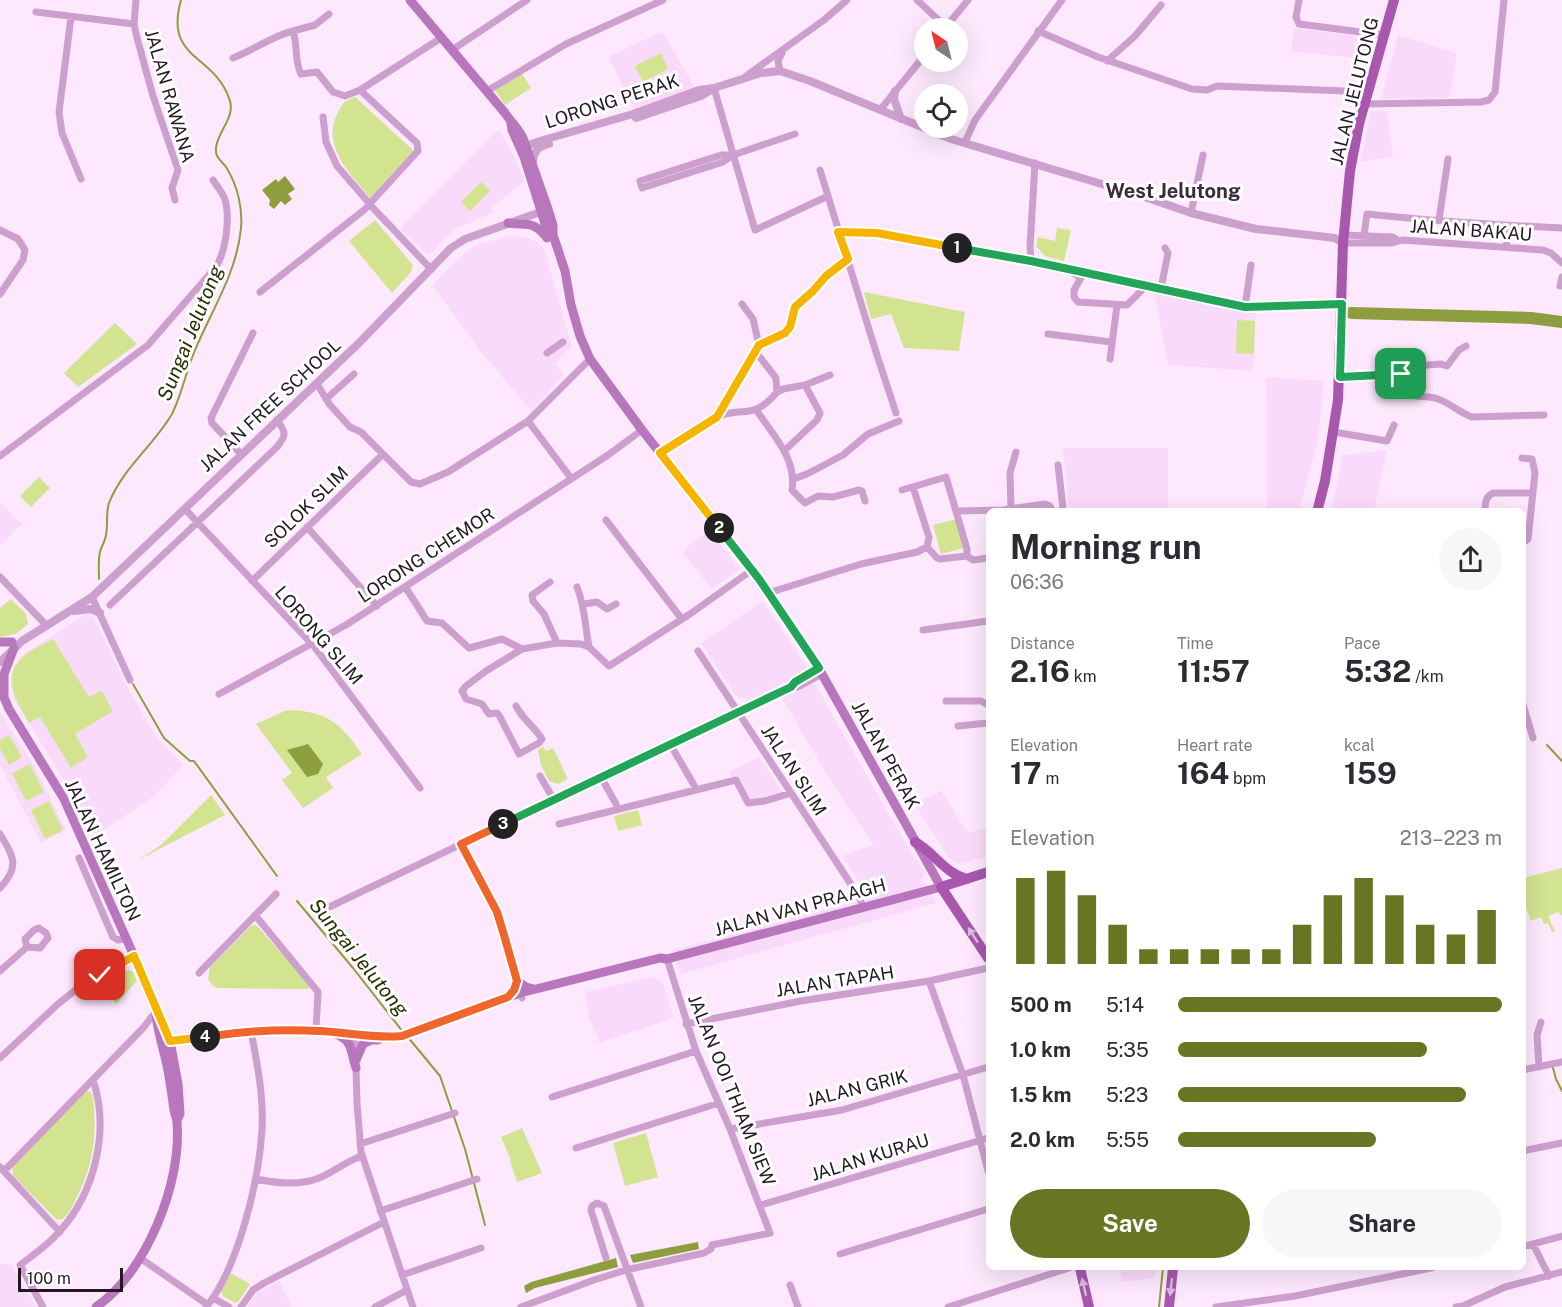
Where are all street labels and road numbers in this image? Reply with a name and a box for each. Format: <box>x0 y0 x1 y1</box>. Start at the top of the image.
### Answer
street label: JALAN JELUTONG <box>1325 15 1383 167</box>
street label: JALAN RAWANA <box>141 27 199 165</box>
street label: LORONG PERAK <box>542 69 682 133</box>
street label: JALAN BAKAU <box>1409 215 1533 245</box>
street label: JALAN FREE SCHOOL <box>195 334 345 476</box>
street label: SOLOK SLIM <box>260 462 352 552</box>
street label: LORONG CHEMOR <box>354 503 498 607</box>
street label: LORONG SLIM <box>271 582 367 688</box>
street label: JALAN PERAK <box>848 697 924 813</box>
street label: JALAN SLIM <box>757 721 831 819</box>
street label: JALAN HAMILTON <box>61 776 145 924</box>
street label: JALAN VAN PRAAGH <box>712 874 888 940</box>
street label: JALAN TAPAH <box>774 961 896 1001</box>
street label: JALAN OOI THIAM SIEW <box>684 991 780 1189</box>
street label: JALAN GRIK <box>804 1065 910 1111</box>
street label: JALAN KURAU <box>809 1129 931 1185</box>

